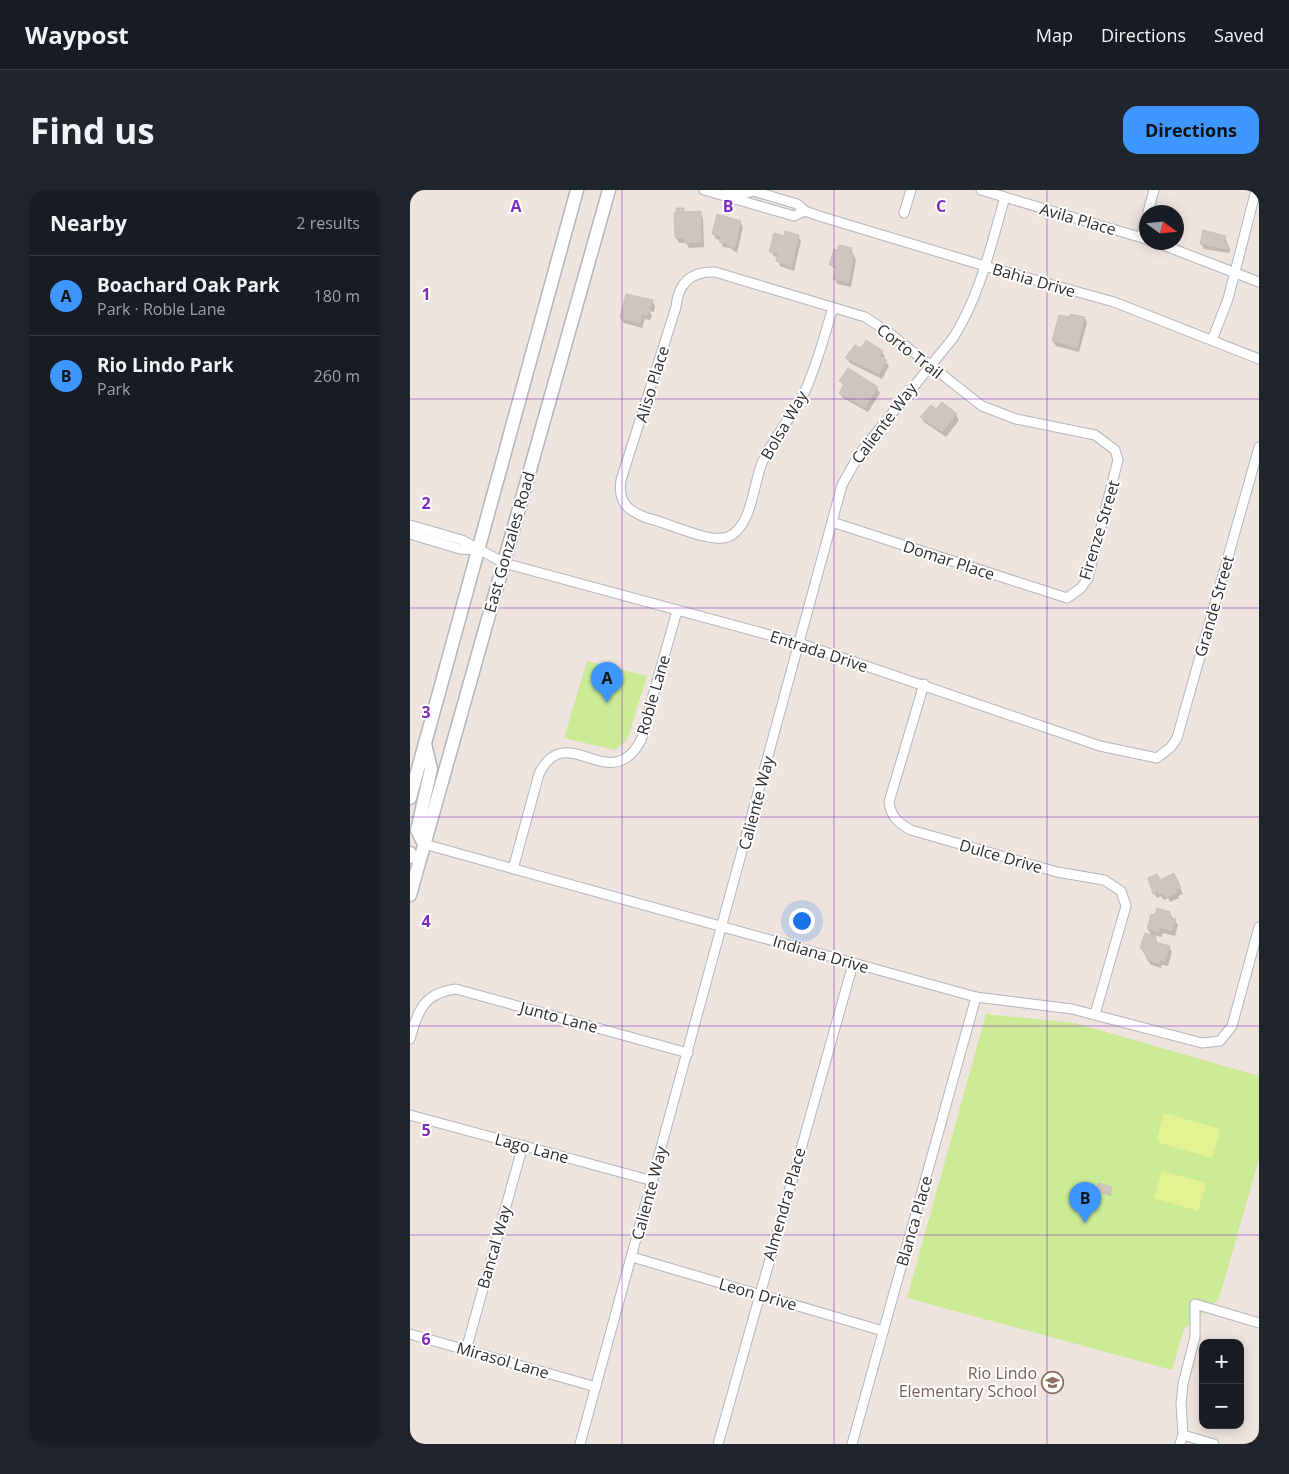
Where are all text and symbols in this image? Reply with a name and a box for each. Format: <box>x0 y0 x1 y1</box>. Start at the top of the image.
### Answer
text: Waypost <box>25 18 129 51</box>
text: Map <box>1036 23 1073 47</box>
text: Directions <box>1101 23 1186 47</box>
text: Saved <box>1214 23 1264 47</box>
button: Directions <box>1123 106 1259 154</box>
text: Find us <box>30 107 155 154</box>
text: A <box>510 195 522 217</box>
text: B <box>723 195 733 217</box>
text: C <box>936 195 946 217</box>
street label: Avila Place <box>1037 198 1119 240</box>
north arrow <box>1139 205 1184 250</box>
text: Nearby <box>50 209 127 237</box>
text: 2 results <box>296 212 360 234</box>
street label: Bahia Drive <box>990 258 1078 302</box>
text: Boachard Oak Park <box>97 272 279 298</box>
text: 1 <box>421 283 431 305</box>
text: A <box>60 285 72 307</box>
text: 180 m <box>314 285 360 307</box>
text: Park · Roble Lane <box>97 298 225 320</box>
street label: Corto Trail <box>872 318 948 384</box>
street label: Aliso Place <box>630 343 674 425</box>
text: Rio Lindo Park <box>97 352 234 378</box>
text: B <box>61 365 71 387</box>
text: 260 m <box>314 365 360 387</box>
street label: Caliente Way <box>846 377 922 468</box>
text: Park <box>97 378 130 400</box>
street label: Bolsa Way <box>755 386 813 464</box>
street label: East Gonzales Road <box>478 469 540 615</box>
street label: Firenze Street <box>1073 477 1125 582</box>
text: 2 <box>421 492 431 514</box>
street label: Domar Place <box>900 535 998 585</box>
street label: Grande Street <box>1189 552 1239 659</box>
street label: Entrada Drive <box>767 625 871 677</box>
street label: Roble Lane <box>631 652 675 738</box>
pin: A <box>591 662 623 703</box>
text: 3 <box>421 701 431 723</box>
street label: Caliente Way <box>733 753 779 852</box>
street label: Dulce Drive <box>957 834 1045 878</box>
your location <box>789 908 815 934</box>
text: 4 <box>421 910 431 932</box>
street label: Indiana Drive <box>770 930 872 978</box>
street label: Junto Lane <box>516 996 600 1038</box>
text: 5 <box>421 1119 431 1141</box>
street label: Lago Lane <box>493 1128 571 1168</box>
street label: Caliente Way <box>626 1143 672 1242</box>
street label: Almendra Place <box>757 1145 811 1263</box>
street label: Blanca Place <box>891 1173 937 1269</box>
pin: B <box>1069 1182 1101 1223</box>
street label: Bancal Way <box>472 1202 517 1291</box>
street label: Leon Drive <box>716 1272 800 1316</box>
text: 6 <box>421 1328 431 1350</box>
street label: Mirasol Lane <box>454 1336 552 1384</box>
map controls <box>1199 1339 1244 1429</box>
button: + <box>1199 1339 1244 1384</box>
place label: Rio Lindo Elementary School <box>899 1362 1037 1402</box>
school or university icon: Rio Lindo Elementary School <box>1041 1370 1065 1394</box>
button: − <box>1199 1384 1244 1429</box>

